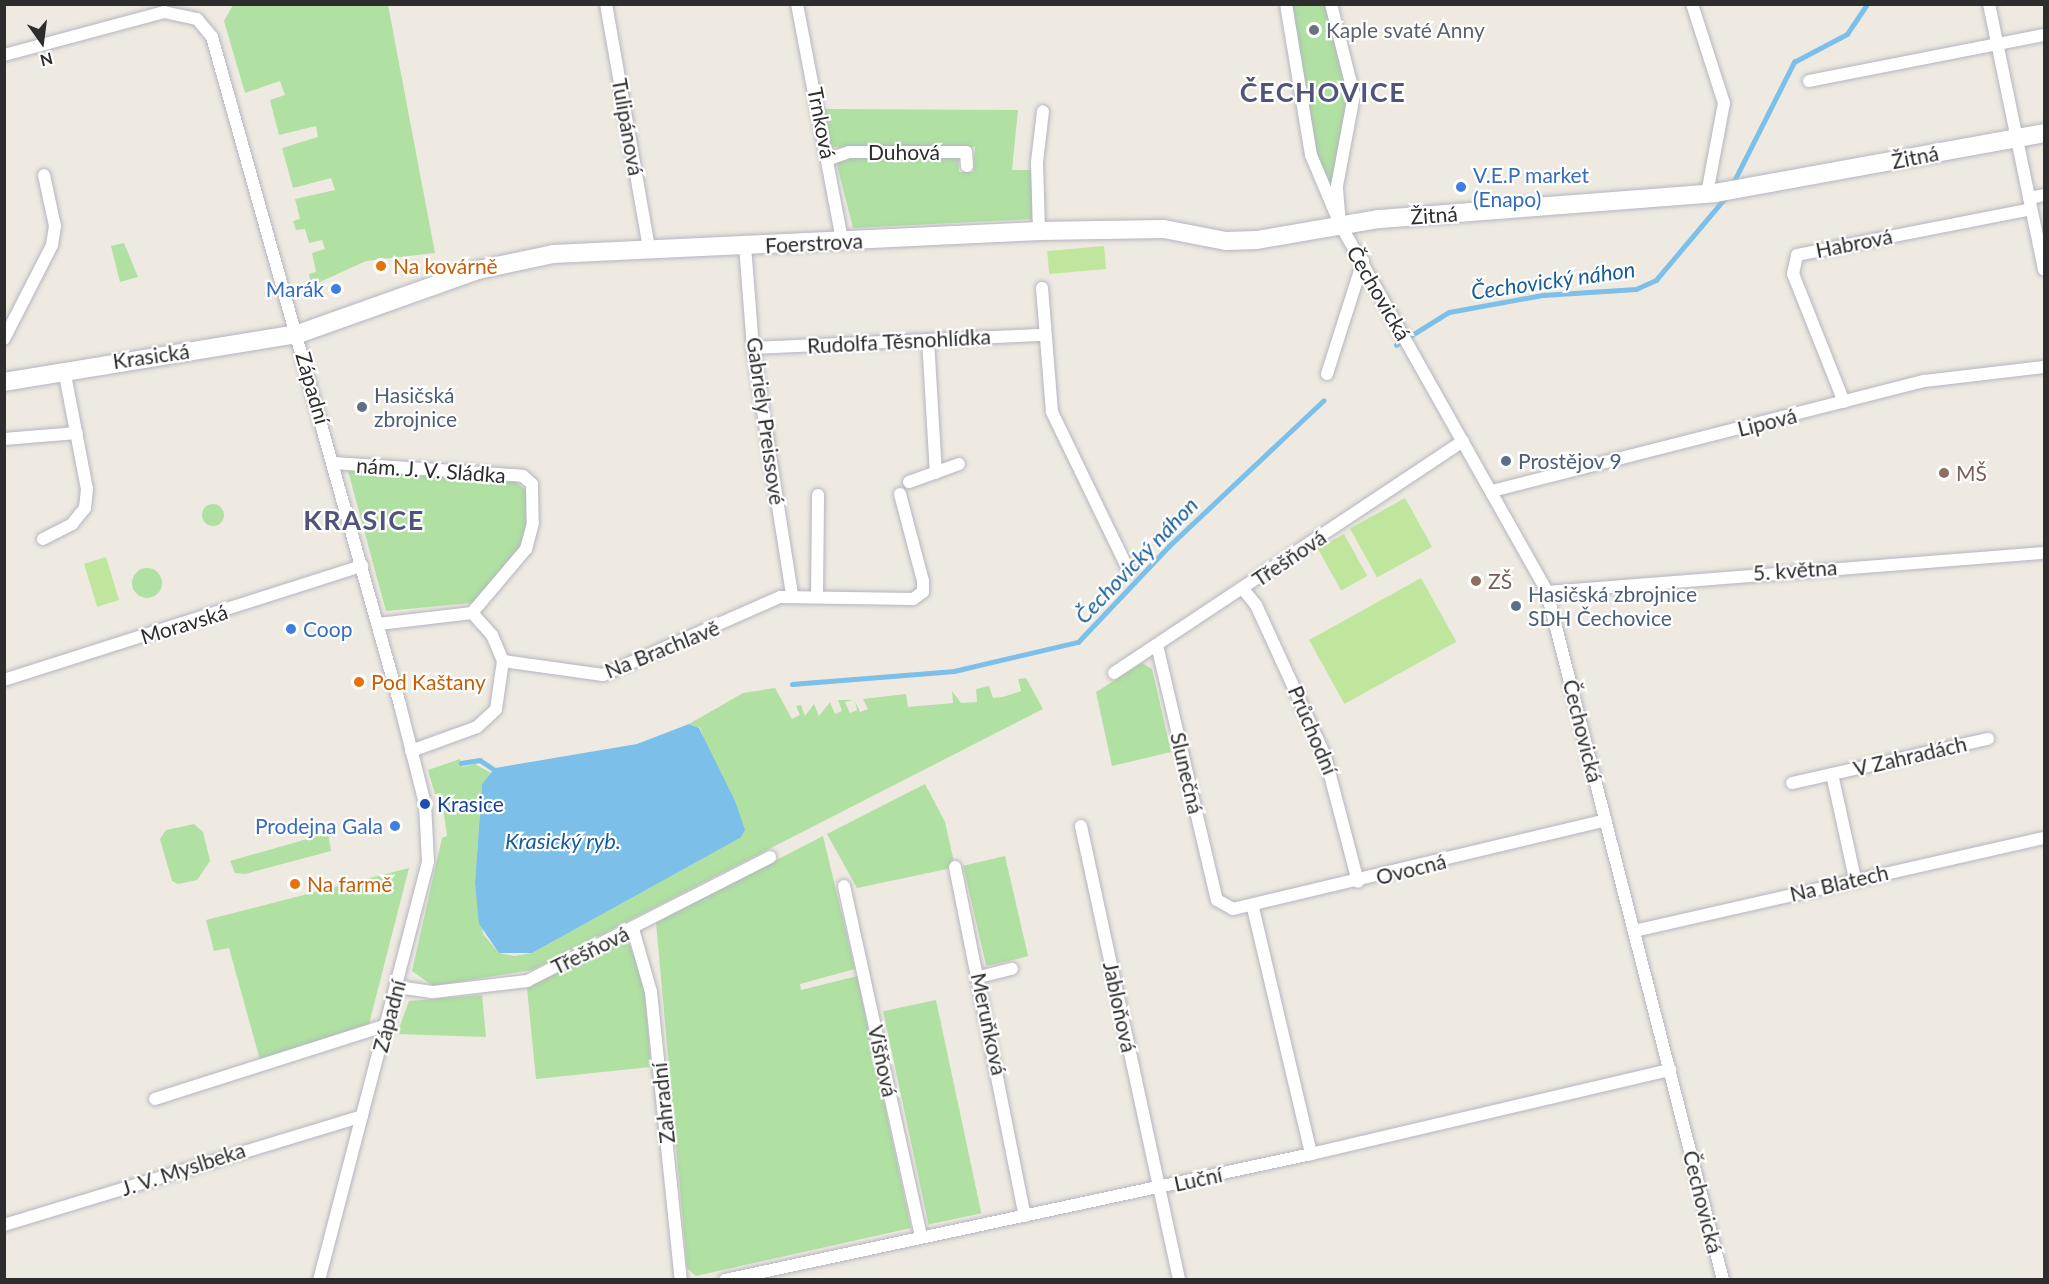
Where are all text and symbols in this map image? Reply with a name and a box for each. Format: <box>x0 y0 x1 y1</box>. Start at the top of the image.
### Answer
north arrow <box>12 12 72 72</box>
place label: Kaple svaté Anny <box>1326 17 1485 43</box>
marker: Kaple svaté Anny <box>1307 23 1321 37</box>
text: N <box>38 49 55 71</box>
street label: Tulipánová <box>607 76 649 178</box>
district label: ČECHOVICE <box>1240 76 1406 108</box>
street label: Trnková <box>803 85 841 161</box>
street label: Duhová <box>868 139 940 165</box>
street label: Žitná <box>1889 140 1941 174</box>
place label: V.E.P market (Enapo) <box>1473 162 1590 212</box>
marker: V.E.P market (Enapo) <box>1454 180 1468 194</box>
street label: Žitná <box>1410 201 1458 229</box>
street label: Habrová <box>1813 223 1895 263</box>
street label: Foerstrova <box>764 228 864 258</box>
street label: Čechovická <box>1342 241 1416 345</box>
place label: Na kovárně <box>393 253 498 279</box>
water label: Čechovický náhon <box>1469 255 1637 305</box>
marker: Na kovárně <box>374 259 388 273</box>
place label: Marák <box>266 276 324 302</box>
marker: Marák <box>329 282 343 296</box>
street label: Rudolfa Těsnohlídka <box>806 324 992 358</box>
street label: Gabriely Preissové <box>742 335 790 507</box>
street label: Krasická <box>111 338 191 374</box>
street label: Západní <box>291 349 335 427</box>
place label: Hasičská zbrojnice <box>374 382 457 432</box>
marker: Hasičská zbrojnice <box>355 400 369 414</box>
street label: Lipová <box>1735 402 1799 442</box>
place label: Prostějov 9 <box>1518 448 1622 474</box>
street label: nám. J. V. Sládka <box>355 452 507 488</box>
marker: Prostějov 9 <box>1499 454 1513 468</box>
place label: MŠ <box>1956 460 1987 486</box>
marker: MŠ <box>1937 466 1951 480</box>
water label: Čechovický náhon <box>1069 491 1203 629</box>
district label: KRASICE <box>303 504 425 536</box>
street label: Třešňová <box>1248 524 1330 592</box>
street label: 5. května <box>1752 554 1838 586</box>
place label: ZŠ <box>1488 568 1512 594</box>
marker: ZŠ <box>1469 574 1483 588</box>
place label: Hasičská zbrojnice SDH Čechovice <box>1528 581 1697 631</box>
street label: Moravská <box>137 599 231 649</box>
marker: Hasičská zbrojnice SDH Čechovice <box>1509 599 1523 613</box>
street label: Na Brachlavě <box>601 615 723 683</box>
place label: Coop <box>303 616 352 642</box>
marker: Coop <box>284 622 298 636</box>
place label: Pod Kaštany <box>371 669 486 695</box>
marker: Pod Kaštany <box>352 675 366 689</box>
street label: Čechovická <box>1558 677 1608 785</box>
street label: Průchodní <box>1283 682 1343 778</box>
street label: Slunečná <box>1165 730 1209 816</box>
street label: V Zahradách <box>1851 731 1969 781</box>
place label: Krasice <box>437 791 504 817</box>
marker: Krasice <box>418 797 432 811</box>
place label: Prodejna Gala <box>255 813 383 839</box>
marker: Prodejna Gala <box>388 819 402 833</box>
water label: Krasický ryb. <box>505 828 621 854</box>
street label: Ovocná <box>1373 848 1449 890</box>
street label: Na Blatech <box>1787 859 1891 907</box>
place label: Na farmě <box>307 871 392 897</box>
marker: Na farmě <box>288 877 302 891</box>
street label: Třešňová <box>547 920 633 980</box>
street label: Jabloňová <box>1098 959 1142 1055</box>
street label: Meruňková <box>966 970 1012 1078</box>
street label: Západní <box>367 977 411 1055</box>
street label: Višňová <box>863 1023 903 1099</box>
street label: Zahradní <box>646 1061 680 1145</box>
street label: J. V. Myslbeka <box>117 1137 249 1201</box>
street label: Čechovická <box>1678 1148 1728 1256</box>
street label: Luční <box>1172 1162 1224 1196</box>

